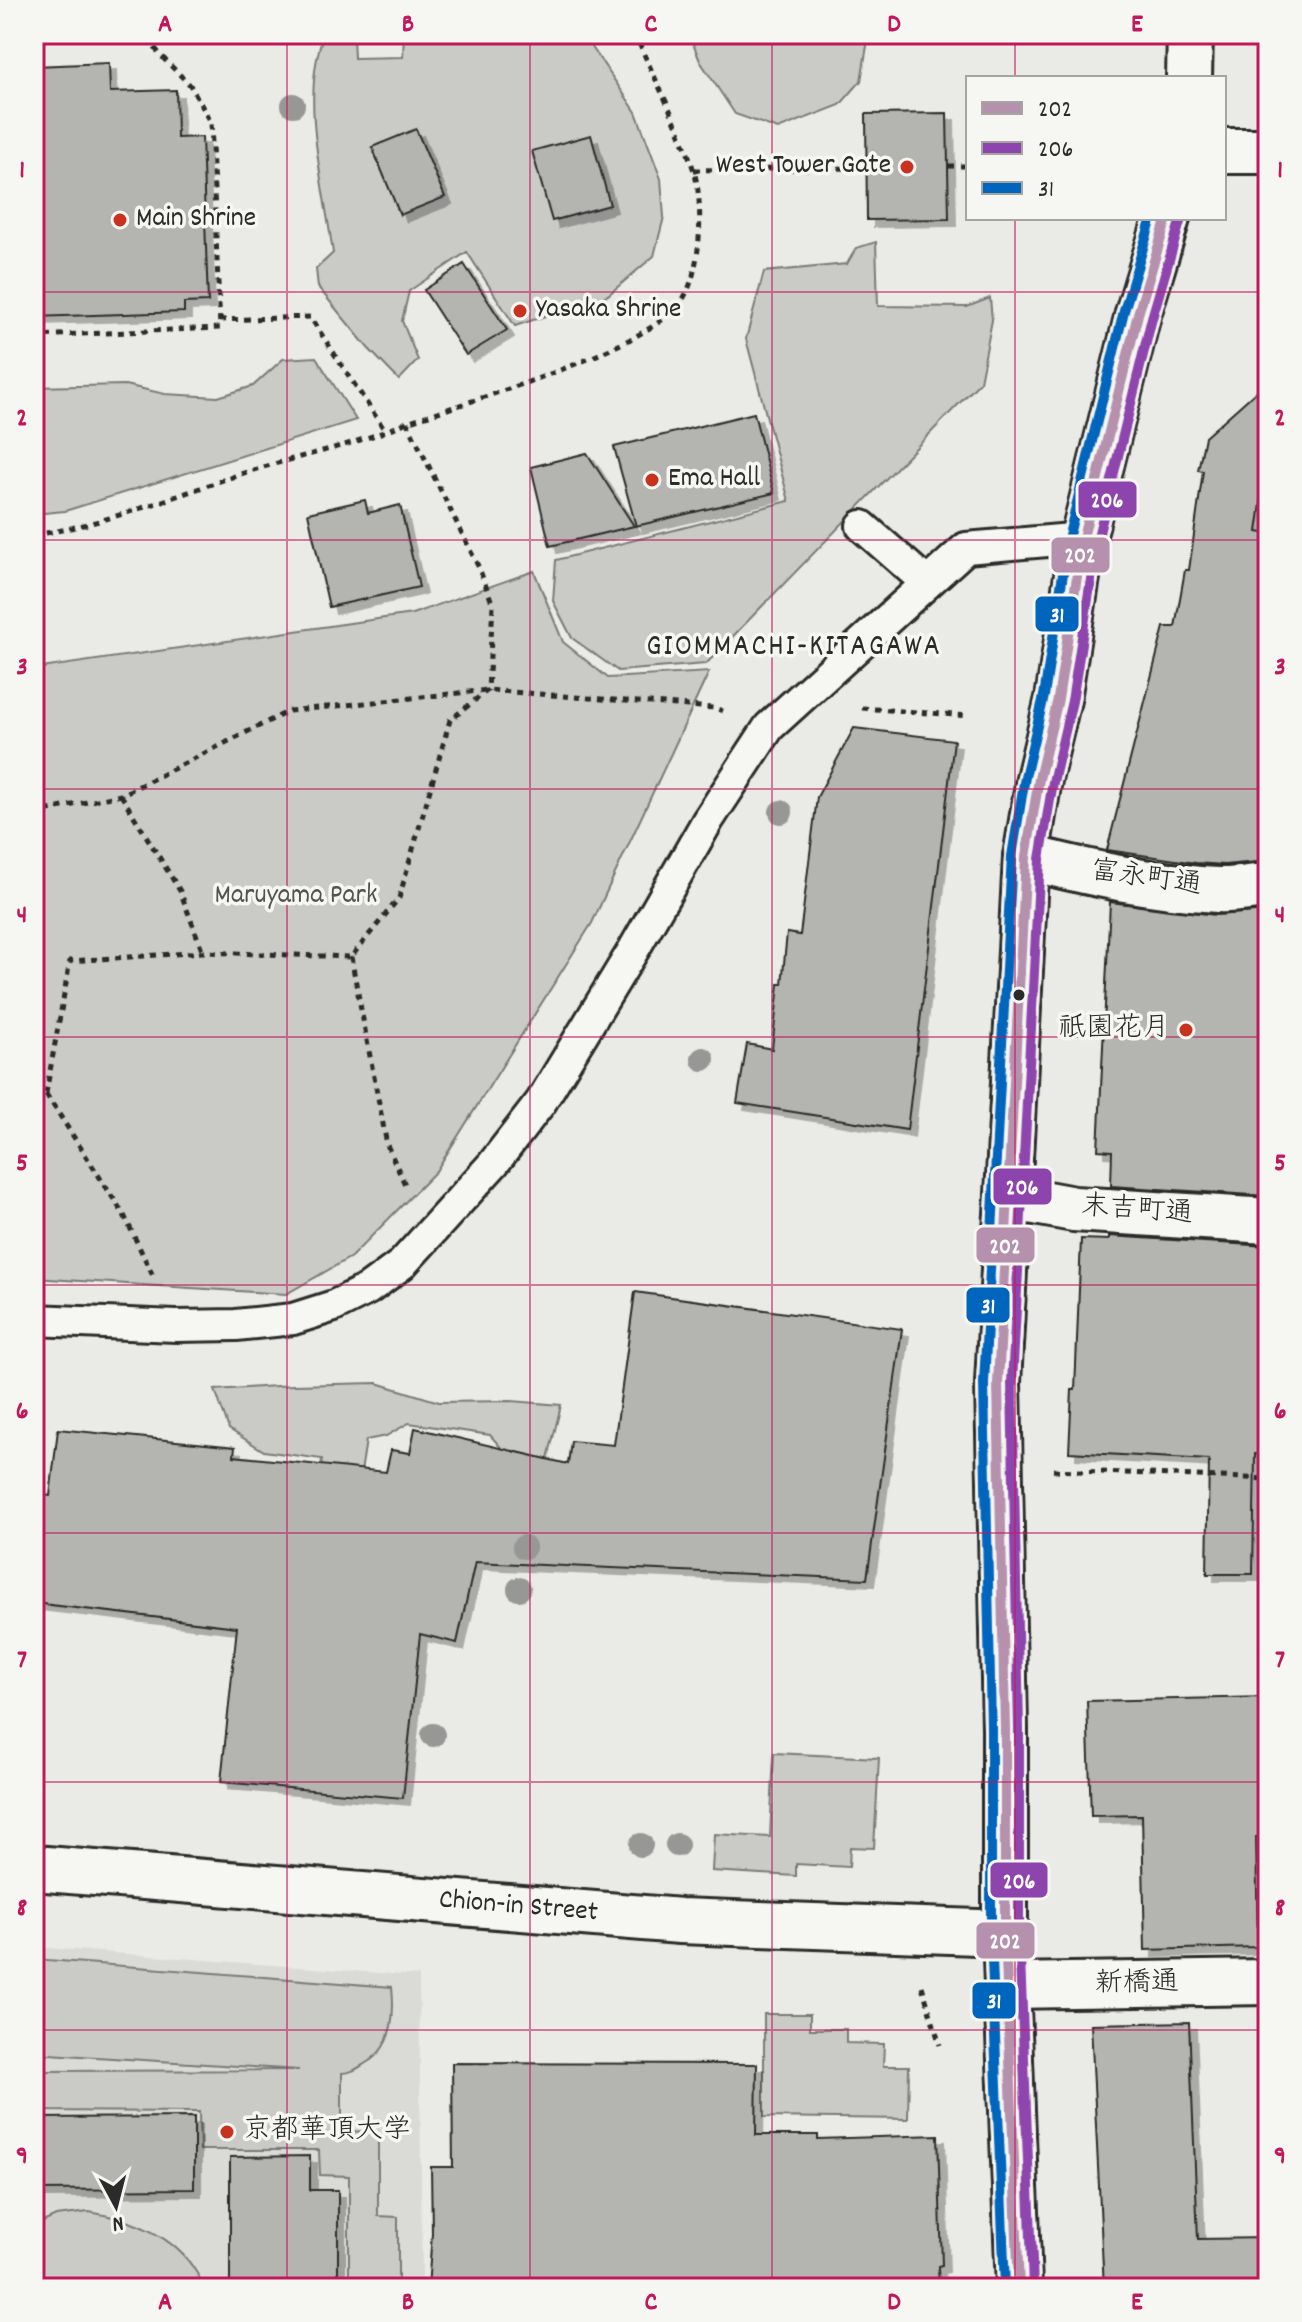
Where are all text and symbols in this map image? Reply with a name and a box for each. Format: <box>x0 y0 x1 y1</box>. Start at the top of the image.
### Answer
text: A <box>158 7 172 44</box>
text: B <box>402 7 414 44</box>
text: C <box>645 7 658 44</box>
text: D <box>887 7 901 44</box>
text: E <box>1131 7 1143 44</box>
legend <box>966 76 1226 220</box>
text: 202 <box>1038 94 1072 128</box>
text: 206 <box>1038 134 1073 168</box>
place label: West Tower Gate <box>716 147 891 187</box>
text: 1 <box>19 153 25 190</box>
text: 1 <box>1277 153 1283 190</box>
marker: West Tower Gate <box>898 158 916 176</box>
text: 31 <box>1038 174 1054 208</box>
place label: Main Shrine <box>136 200 256 240</box>
marker: Main Shrine <box>111 211 129 229</box>
place label: Yasaka Shrine <box>536 291 681 331</box>
marker: Yasaka Shrine <box>511 302 529 320</box>
text: 2 <box>16 401 28 438</box>
text: 2 <box>1274 401 1286 438</box>
place label: Ema Hall <box>668 460 761 500</box>
marker: Ema Hall <box>643 471 661 489</box>
line badge: 206 <box>1077 480 1138 519</box>
text: 206 <box>1091 487 1123 518</box>
line badge: 202 <box>1050 536 1111 574</box>
text: 202 <box>1064 542 1096 573</box>
line badge: 31 <box>1034 595 1080 633</box>
text: 31 <box>1050 602 1064 633</box>
district label: GIOMMACHI-KITAGAWA <box>646 627 942 670</box>
text: 3 <box>16 650 28 687</box>
text: 3 <box>1274 650 1286 687</box>
street label: 富永町通 <box>1088 852 1204 908</box>
park label: Maruyama Park <box>215 877 377 917</box>
text: 4 <box>17 898 27 935</box>
text: 4 <box>1275 898 1285 935</box>
unlabelled marker <box>1011 987 1027 1003</box>
place label: 祇園花月 <box>1058 1010 1170 1050</box>
marker: 祇園花月 <box>1177 1021 1195 1039</box>
text: 5 <box>16 1146 28 1183</box>
text: 5 <box>1274 1146 1286 1183</box>
line badge: 206 <box>992 1167 1053 1206</box>
text: 206 <box>1006 1174 1038 1205</box>
street label: 末吉町通 <box>1080 1188 1194 1236</box>
line badge: 202 <box>975 1226 1036 1264</box>
text: 202 <box>989 1233 1021 1264</box>
line badge: 31 <box>965 1286 1011 1324</box>
text: 31 <box>981 1293 995 1324</box>
text: 6 <box>16 1394 28 1431</box>
text: 6 <box>1274 1394 1286 1431</box>
text: 7 <box>17 1643 27 1680</box>
text: 7 <box>1275 1643 1285 1680</box>
line badge: 206 <box>989 1861 1049 1899</box>
text: 206 <box>1003 1868 1035 1899</box>
street label: Chion-in Street <box>437 1881 599 1934</box>
text: 8 <box>17 1891 27 1928</box>
text: 8 <box>1275 1891 1285 1928</box>
line badge: 202 <box>975 1921 1036 1960</box>
text: 202 <box>989 1928 1021 1959</box>
street label: 新橋通 <box>1095 1964 1179 2006</box>
line badge: 31 <box>971 1981 1017 2020</box>
text: 31 <box>987 1988 1001 2019</box>
place label: 京都華頂大学 <box>243 2112 411 2152</box>
marker: 京都華頂大学 <box>218 2123 236 2141</box>
text: 9 <box>16 2139 28 2176</box>
text: 9 <box>1274 2139 1286 2176</box>
north arrow <box>76 2166 156 2246</box>
text: N <box>111 2206 125 2238</box>
text: A <box>158 2285 172 2322</box>
text: B <box>402 2285 414 2322</box>
text: C <box>645 2285 658 2322</box>
text: D <box>887 2285 901 2322</box>
text: E <box>1131 2285 1143 2322</box>

